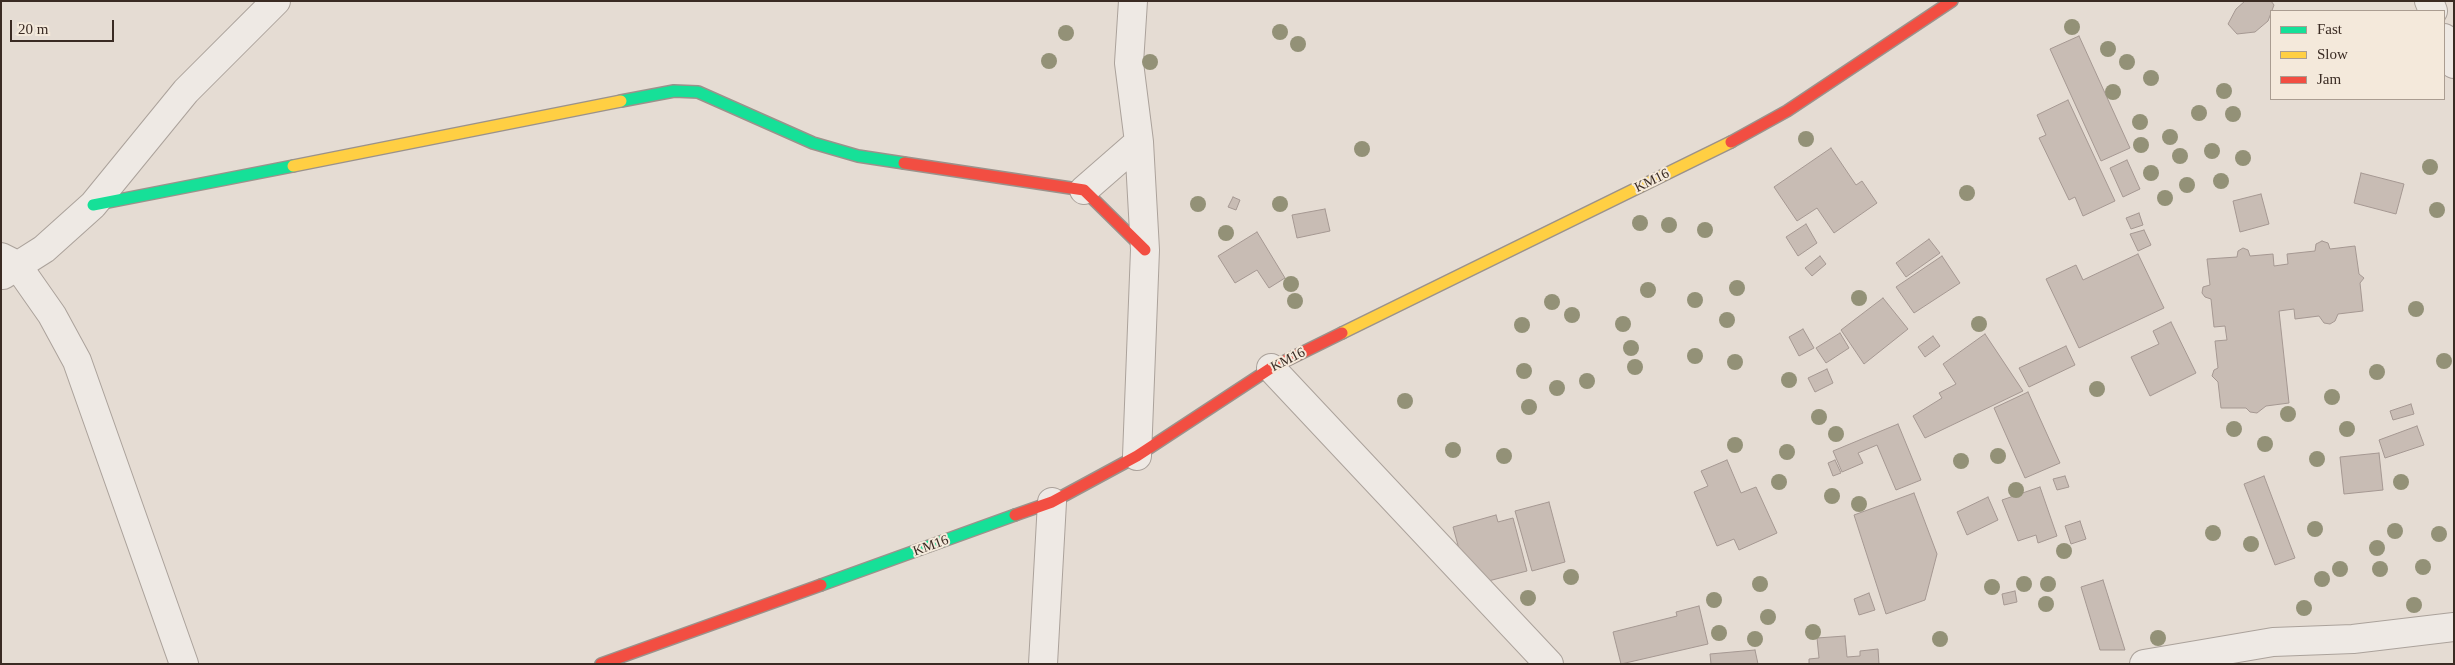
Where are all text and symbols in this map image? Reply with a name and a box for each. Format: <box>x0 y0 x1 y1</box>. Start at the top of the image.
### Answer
scale bar <box>12 10 116 42</box>
legend <box>2270 10 2445 100</box>
text: 20 m <box>18 21 48 37</box>
text: Fast <box>2317 21 2342 37</box>
text: Slow <box>2317 46 2348 62</box>
text: Jam <box>2317 71 2341 87</box>
street label: KM16 <box>1632 165 1672 197</box>
street label: KM16 <box>1268 344 1308 376</box>
street label: KM16 <box>911 532 951 560</box>

